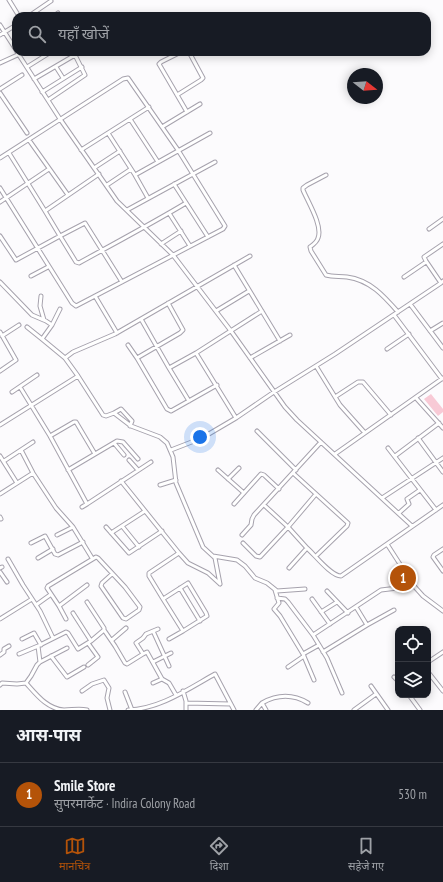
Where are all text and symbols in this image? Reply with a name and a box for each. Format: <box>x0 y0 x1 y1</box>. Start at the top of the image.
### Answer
search box <box>12 12 431 56</box>
icon: search <box>26 23 48 45</box>
text: यहाँ खोजें <box>58 24 109 43</box>
north arrow <box>347 68 383 104</box>
your location <box>190 427 210 447</box>
pin: 1 <box>390 563 416 593</box>
map controls <box>395 626 431 698</box>
button: locate <box>395 626 431 662</box>
button: layers <box>395 662 431 698</box>
text: आस-पास <box>16 724 81 746</box>
text: Smile Store <box>54 776 116 795</box>
text: 1 <box>26 786 32 803</box>
text: 530 m <box>398 786 427 803</box>
text: सुपरमार्केट · Indira Colony Road <box>54 795 195 812</box>
tab: मानचित्र <box>59 835 90 874</box>
tab: दिशा <box>208 835 230 874</box>
tab: सहेजे गए <box>348 835 384 874</box>

